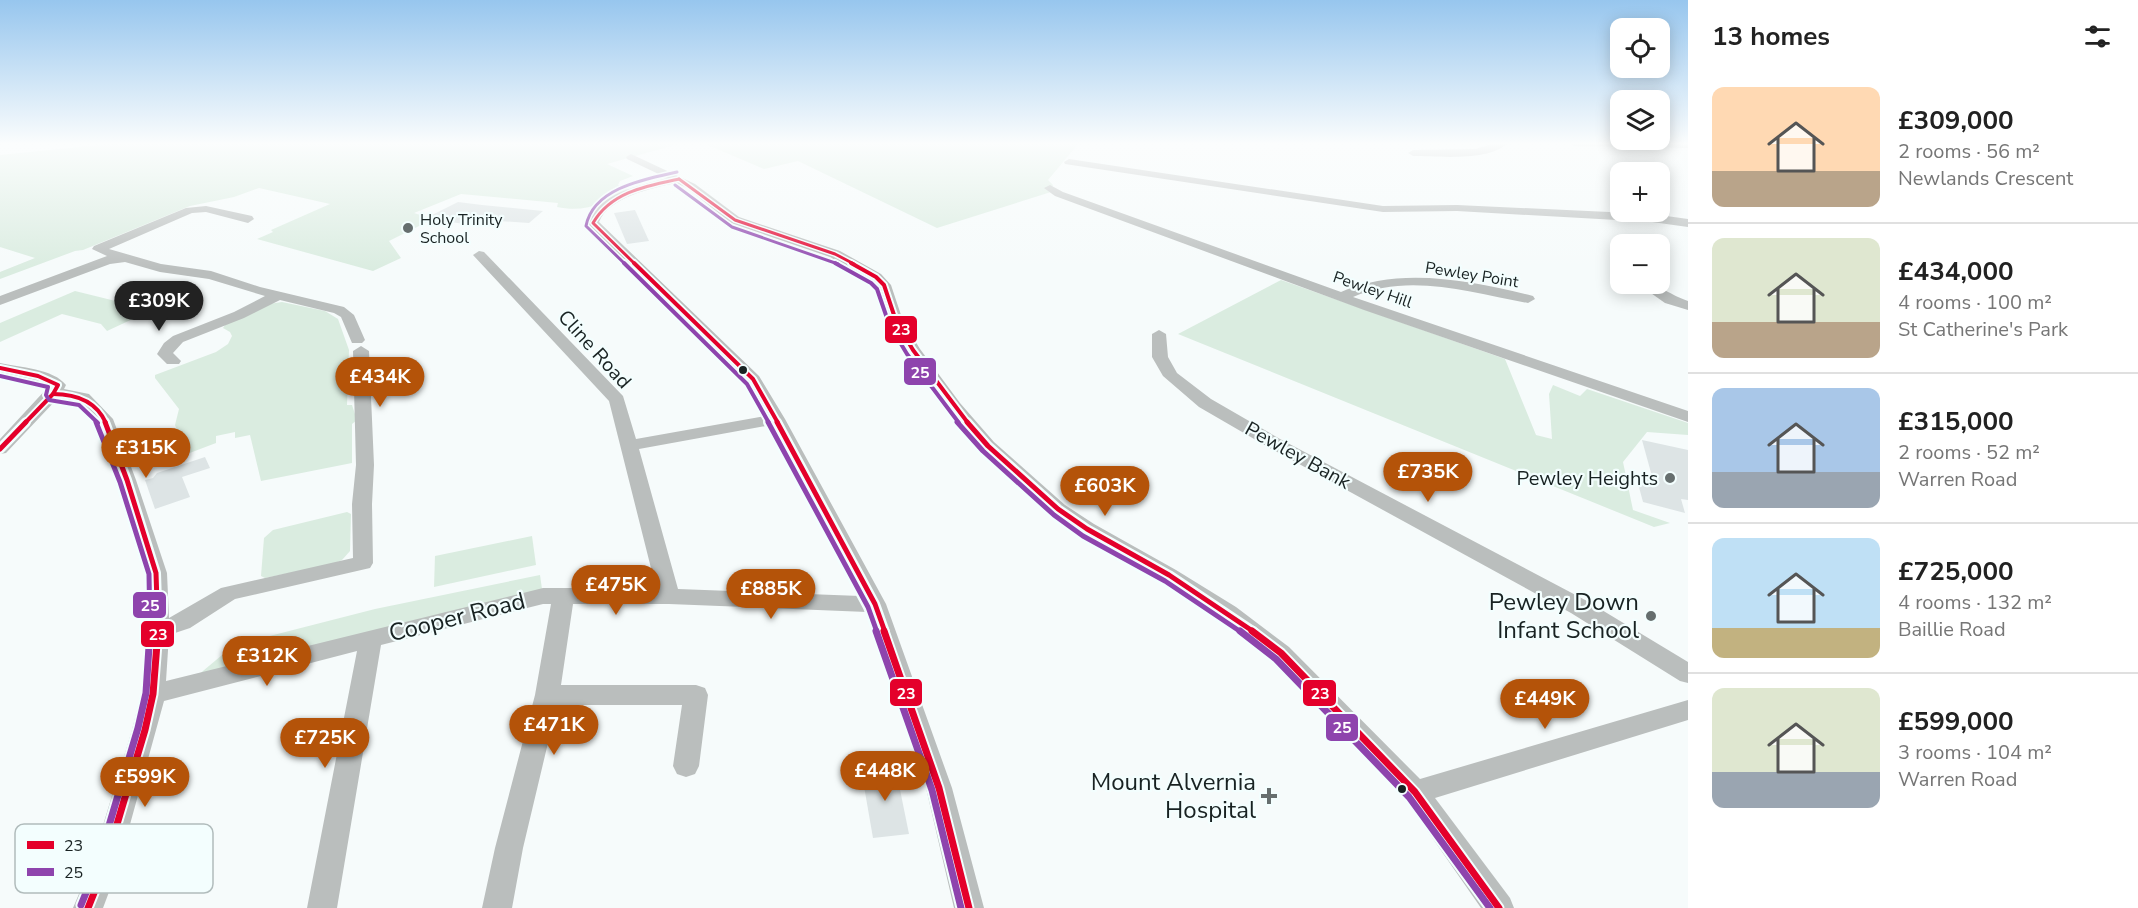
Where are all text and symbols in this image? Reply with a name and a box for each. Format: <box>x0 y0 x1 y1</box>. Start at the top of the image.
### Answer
map controls <box>1610 18 1670 294</box>
button: locate <box>1610 18 1670 78</box>
text: 13 homes <box>1712 19 1830 54</box>
icon: filters <box>2081 20 2114 53</box>
button: layers <box>1610 90 1670 150</box>
text: £309,000 <box>1898 103 2014 138</box>
icon: home <box>1760 111 1832 183</box>
text: 2 rooms · 56 m² <box>1898 138 2040 165</box>
button: + <box>1610 162 1670 222</box>
text: Newlands Crescent <box>1898 165 2073 192</box>
place label: Holy Trinity School <box>420 209 503 249</box>
marker: Holy Trinity School <box>401 221 415 235</box>
button: − <box>1610 234 1670 294</box>
text: £434,000 <box>1898 254 2014 289</box>
street label: Pewley Point <box>1424 257 1520 293</box>
icon: home <box>1760 262 1832 334</box>
street label: Pewley Hill <box>1330 266 1415 314</box>
pin: £309K <box>117 281 201 332</box>
text: £309K <box>128 287 190 314</box>
text: 4 rooms · 100 m² <box>1898 289 2052 316</box>
street label: Cline Road <box>552 304 637 395</box>
line badge: 23 <box>884 315 918 344</box>
text: St Catherine's Park <box>1898 316 2068 343</box>
text: 23 <box>891 319 911 341</box>
pin: £434K <box>338 357 422 408</box>
line badge: 25 <box>903 357 937 386</box>
text: 25 <box>910 362 930 384</box>
text: £434K <box>349 363 411 390</box>
unlabelled marker <box>737 364 749 376</box>
text: £315,000 <box>1898 404 2014 439</box>
icon: home <box>1760 412 1832 484</box>
street label: Pewley Bank <box>1240 415 1356 496</box>
pin: £315K <box>104 428 188 479</box>
text: £315K <box>115 434 177 461</box>
text: 2 rooms · 52 m² <box>1898 439 2040 466</box>
pin: £735K <box>1386 452 1470 503</box>
text: £735K <box>1397 458 1459 485</box>
place label: Pewley Heights <box>1517 465 1658 492</box>
pin: £603K <box>1063 466 1147 517</box>
text: Warren Road <box>1898 466 2017 493</box>
marker: Pewley Heights <box>1663 471 1677 485</box>
text: £603K <box>1074 472 1136 499</box>
text: £725,000 <box>1898 554 2014 589</box>
icon: home <box>1760 562 1832 634</box>
pin: £475K <box>574 565 658 616</box>
pin: £885K <box>729 569 813 620</box>
text: £475K <box>585 571 647 598</box>
text: £885K <box>740 575 802 602</box>
street label: Cooper Road <box>386 585 528 649</box>
place label: Pewley Down Infant School <box>1489 586 1639 646</box>
text: 4 rooms · 132 m² <box>1898 589 2052 616</box>
line badge: 25 <box>132 591 167 619</box>
text: 25 <box>140 595 160 617</box>
marker: Pewley Down Infant School <box>1644 609 1658 623</box>
text: Baillie Road <box>1898 616 2006 643</box>
line badge: 23 <box>140 620 175 648</box>
text: 23 <box>148 624 168 646</box>
pin: £312K <box>225 636 309 687</box>
text: £312K <box>236 642 298 669</box>
line badge: 23 <box>889 678 923 707</box>
line badge: 23 <box>1302 679 1337 707</box>
pin: £449K <box>1503 679 1587 730</box>
text: 23 <box>896 683 916 705</box>
text: 23 <box>1310 683 1330 705</box>
text: £449K <box>1514 685 1576 712</box>
text: £599,000 <box>1898 704 2014 739</box>
pin: £471K <box>512 705 596 756</box>
text: £471K <box>523 711 585 738</box>
icon: home <box>1760 712 1832 784</box>
line badge: 25 <box>1325 713 1359 742</box>
text: 25 <box>1332 717 1352 739</box>
pin: £725K <box>283 718 367 769</box>
text: £725K <box>294 724 356 751</box>
text: 3 rooms · 104 m² <box>1898 739 2052 766</box>
pin: £448K <box>843 751 927 802</box>
pin: £599K <box>103 757 187 808</box>
text: £448K <box>854 757 916 784</box>
text: £599K <box>114 763 176 790</box>
place label: Mount Alvernia Hospital <box>1091 766 1256 826</box>
text: Warren Road <box>1898 766 2017 793</box>
unlabelled marker <box>1396 783 1408 795</box>
marker: Mount Alvernia Hospital <box>1260 787 1278 805</box>
legend <box>15 824 213 893</box>
text: 23 <box>64 835 83 857</box>
text: 25 <box>64 862 83 884</box>

